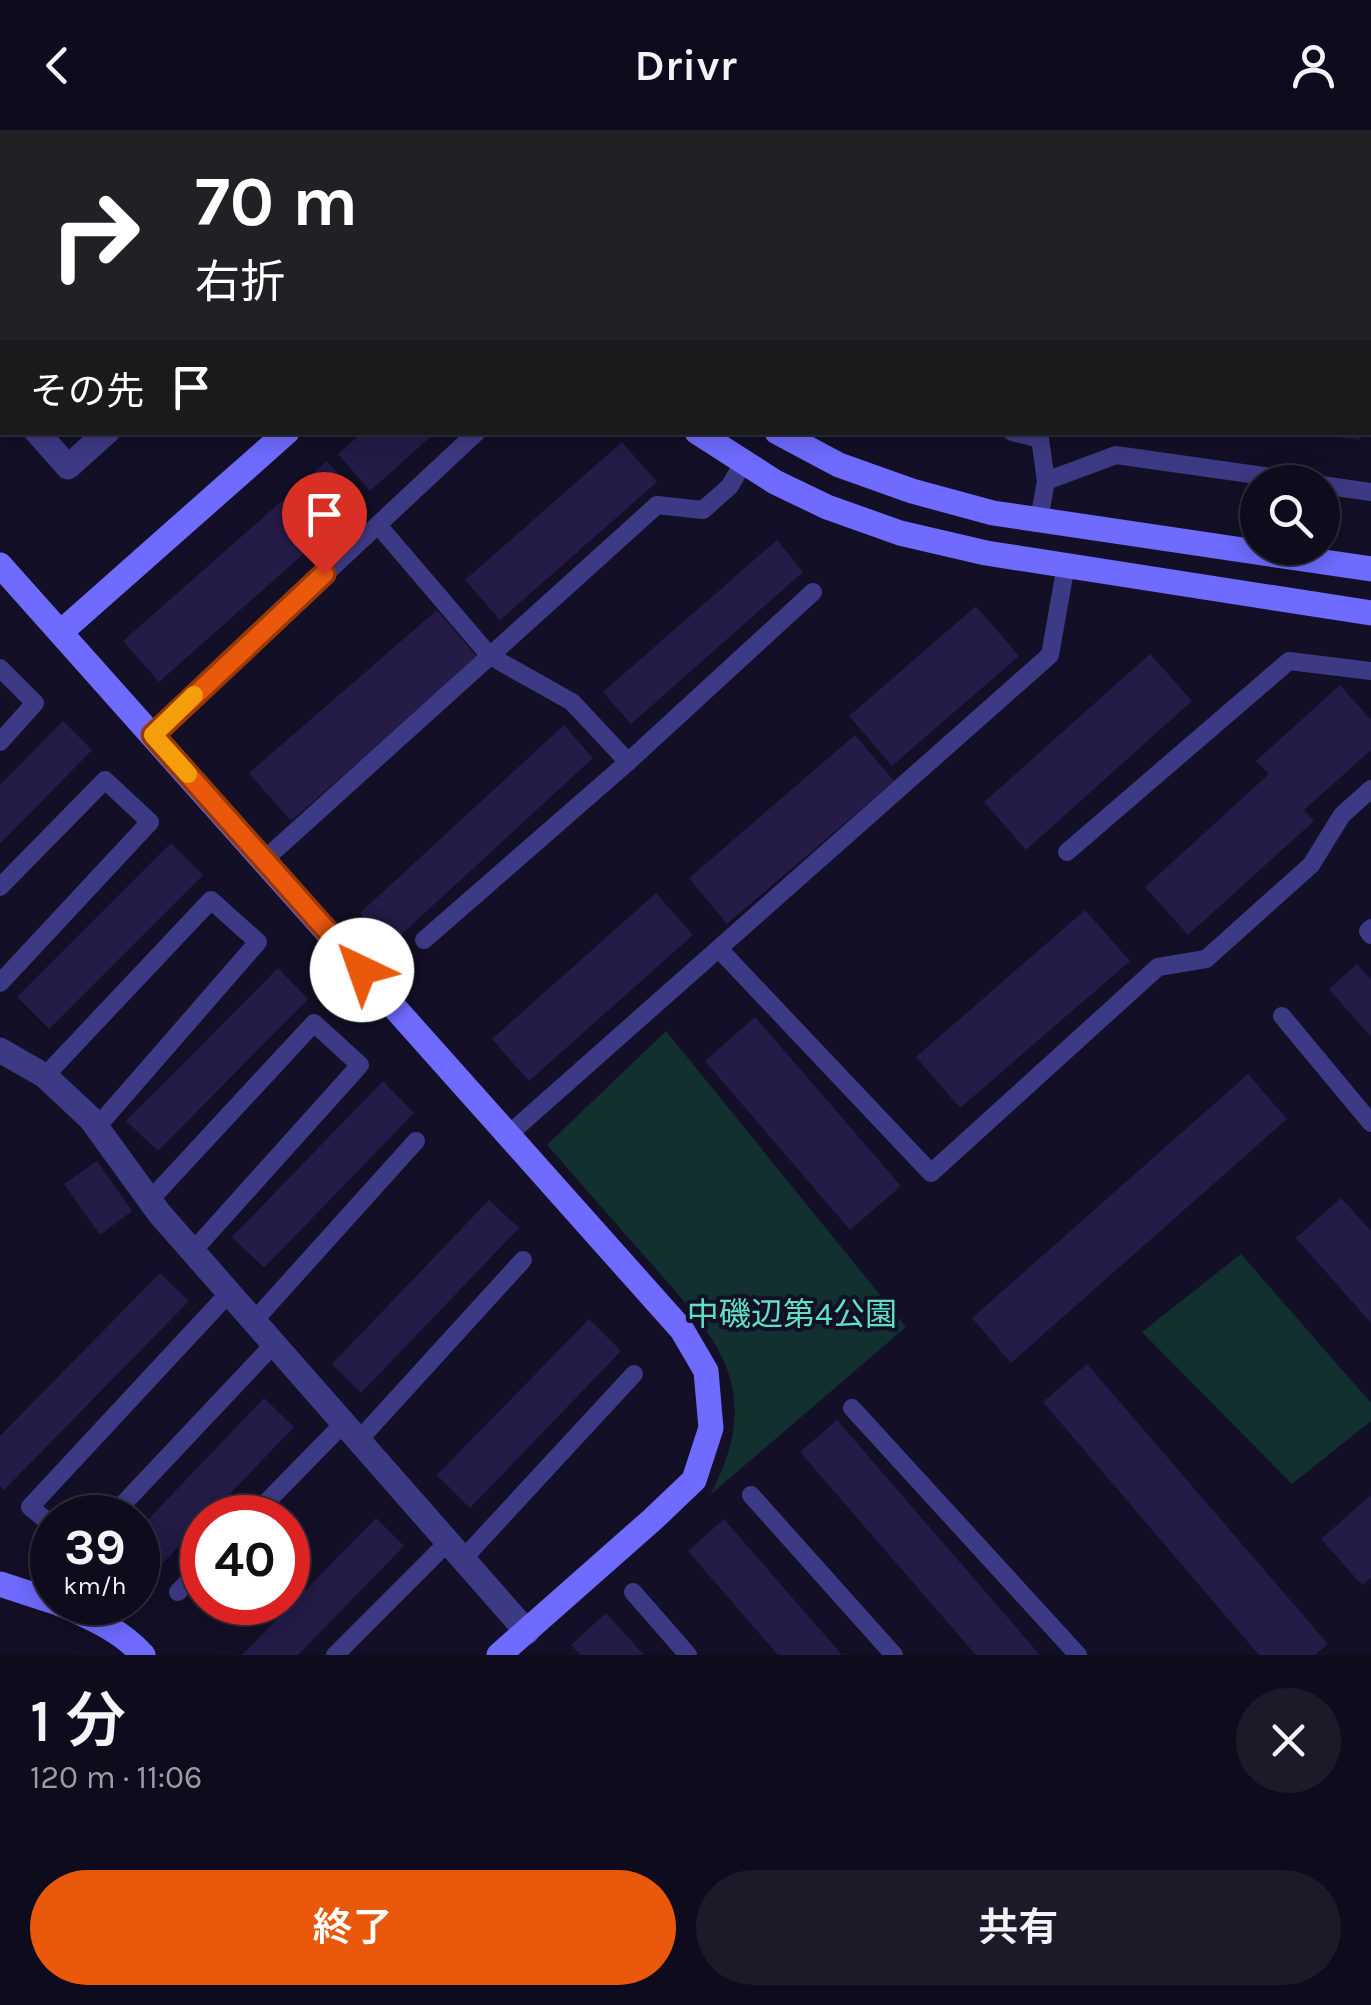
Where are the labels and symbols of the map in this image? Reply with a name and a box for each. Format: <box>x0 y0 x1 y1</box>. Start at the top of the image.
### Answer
pin <box>282 472 367 575</box>
position arrow <box>310 918 414 1022</box>
park label: 中磯辺第4公園 <box>687 1296 897 1333</box>
speed limit sign: 40 <box>180 1495 310 1625</box>

